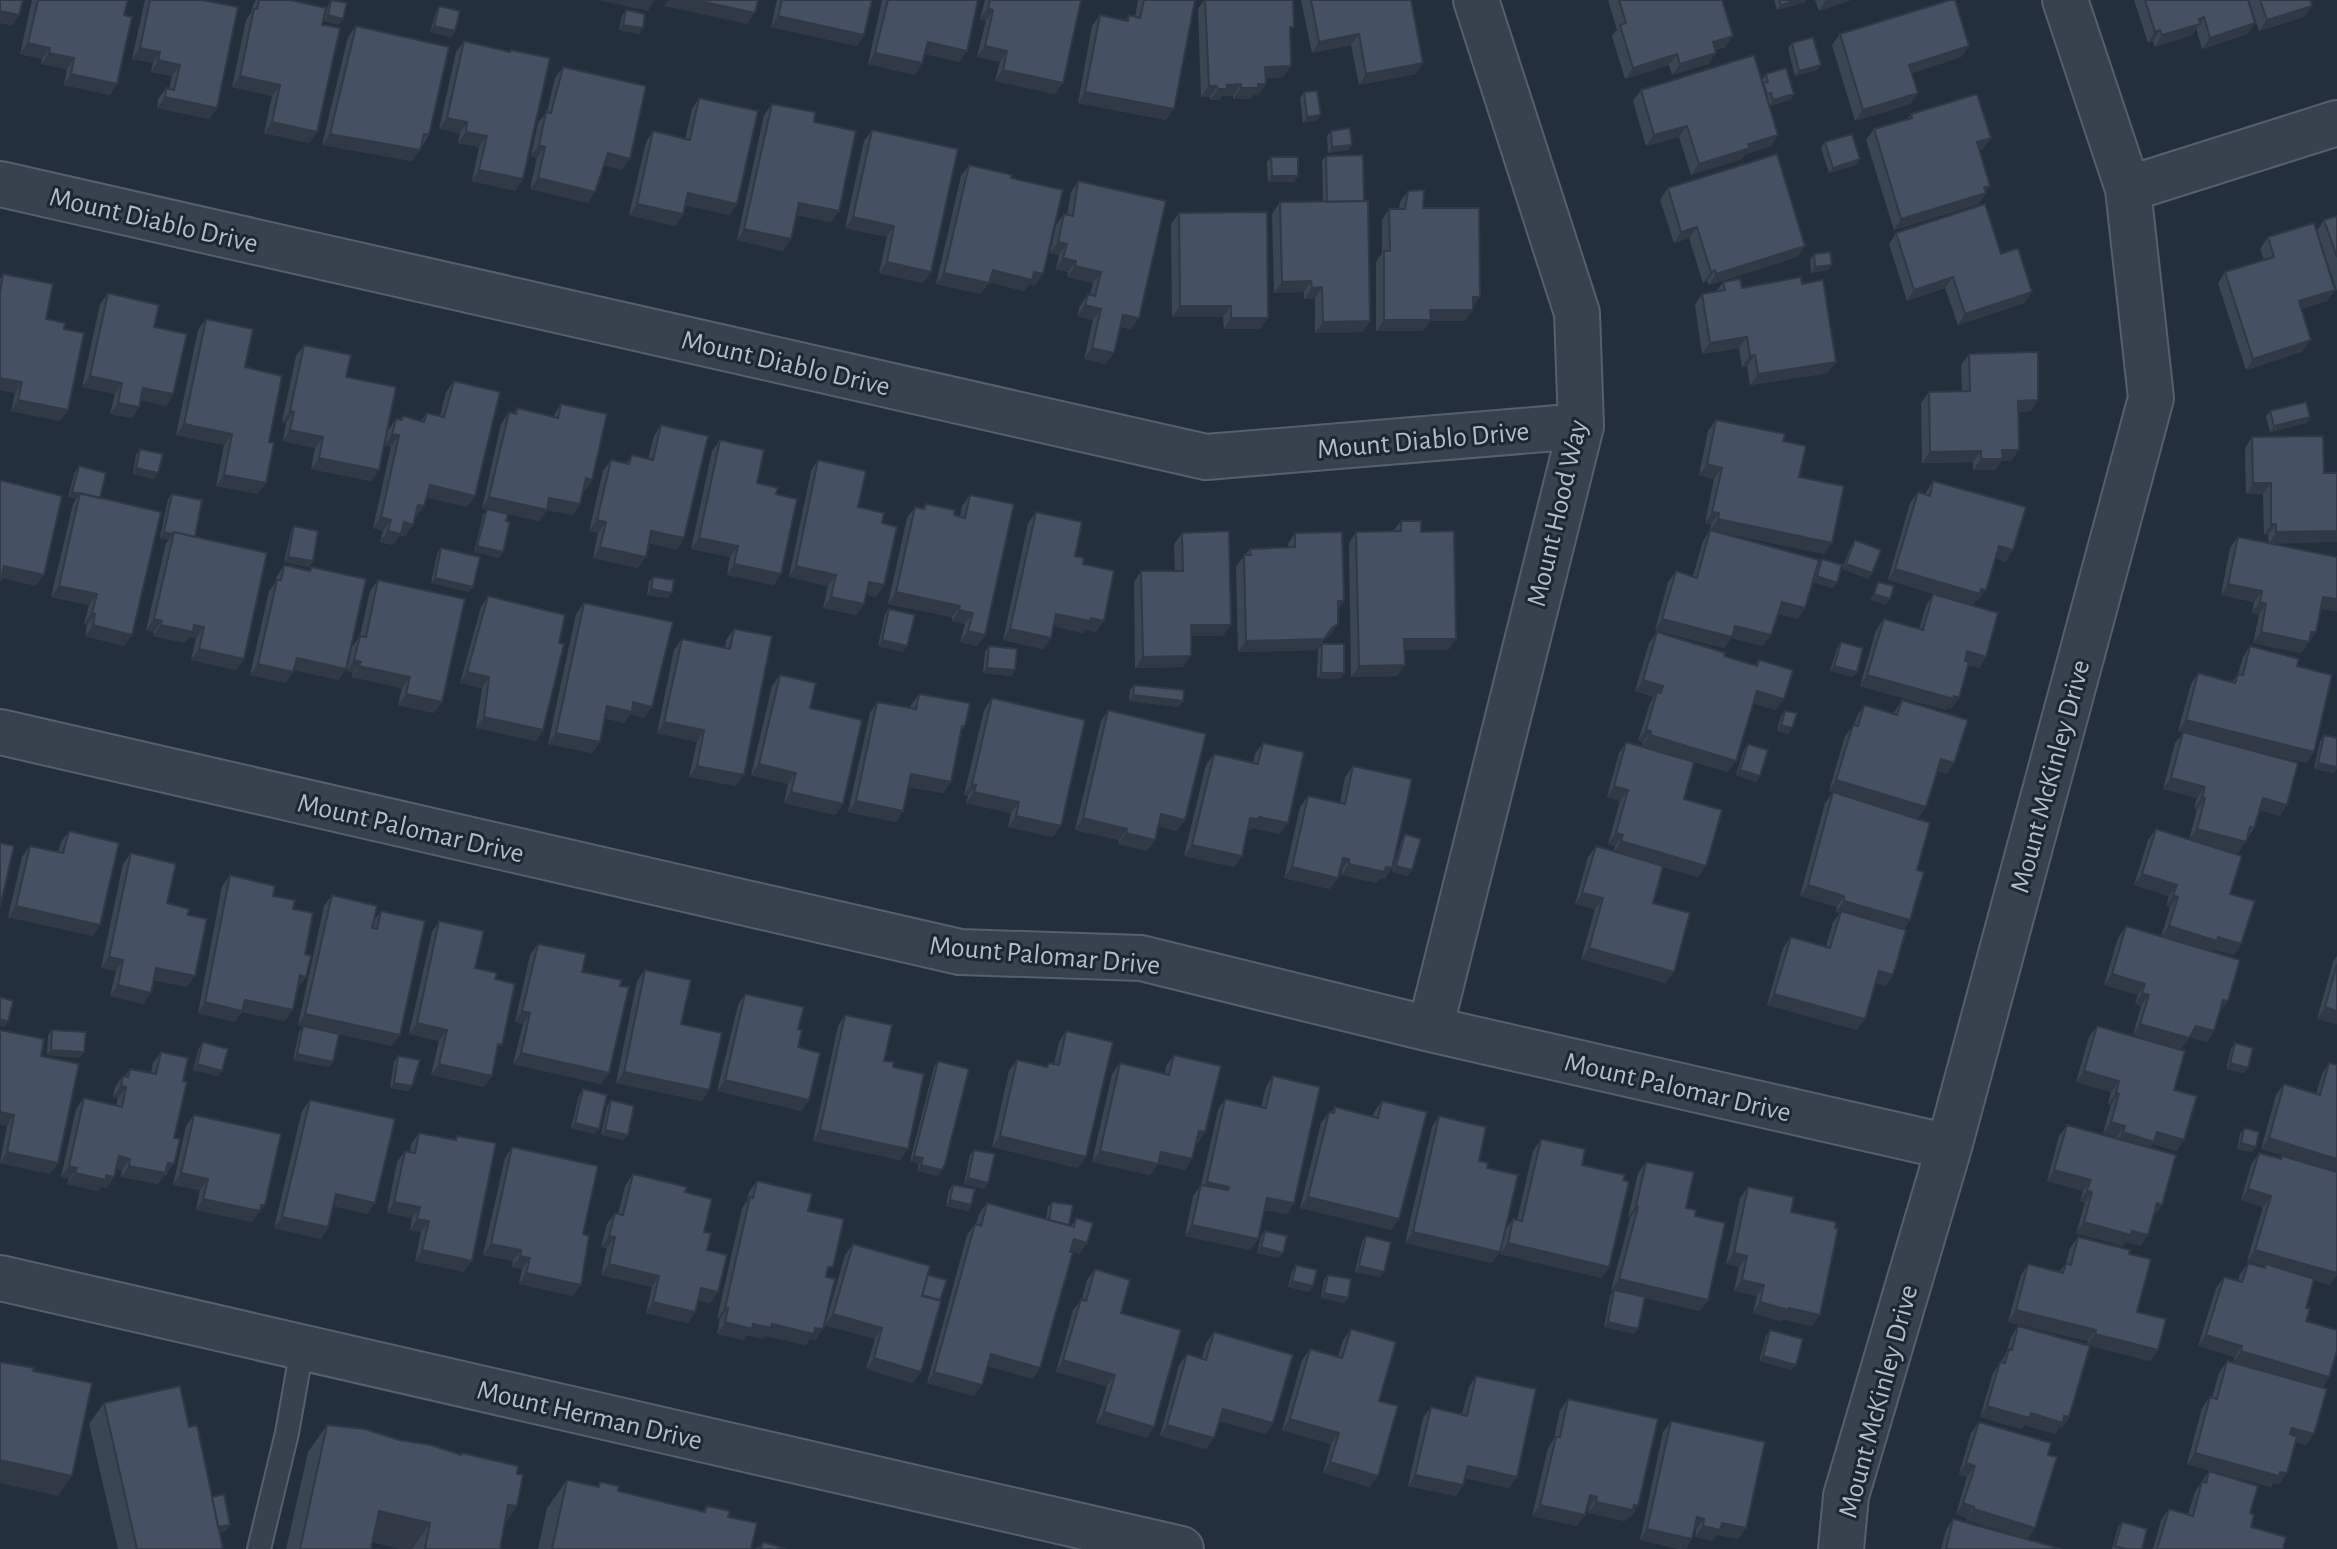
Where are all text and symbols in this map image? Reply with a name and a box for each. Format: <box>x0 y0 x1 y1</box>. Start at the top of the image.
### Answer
street label: Mount Diablo Drive <box>47 183 260 259</box>
street label: Mount Diablo Drive <box>679 326 892 402</box>
street label: Mount Hood Way <box>1523 417 1593 609</box>
street label: Mount Diablo Drive <box>1316 418 1530 464</box>
street label: Mount McKinley Drive <box>2006 657 2096 896</box>
street label: Mount Palomar Drive <box>295 789 526 869</box>
street label: Mount Palomar Drive <box>928 932 1161 980</box>
street label: Mount Palomar Drive <box>1562 1048 1793 1128</box>
street label: Mount McKinley Drive <box>1834 1282 1924 1521</box>
street label: Mount Herman Drive <box>474 1376 705 1455</box>

